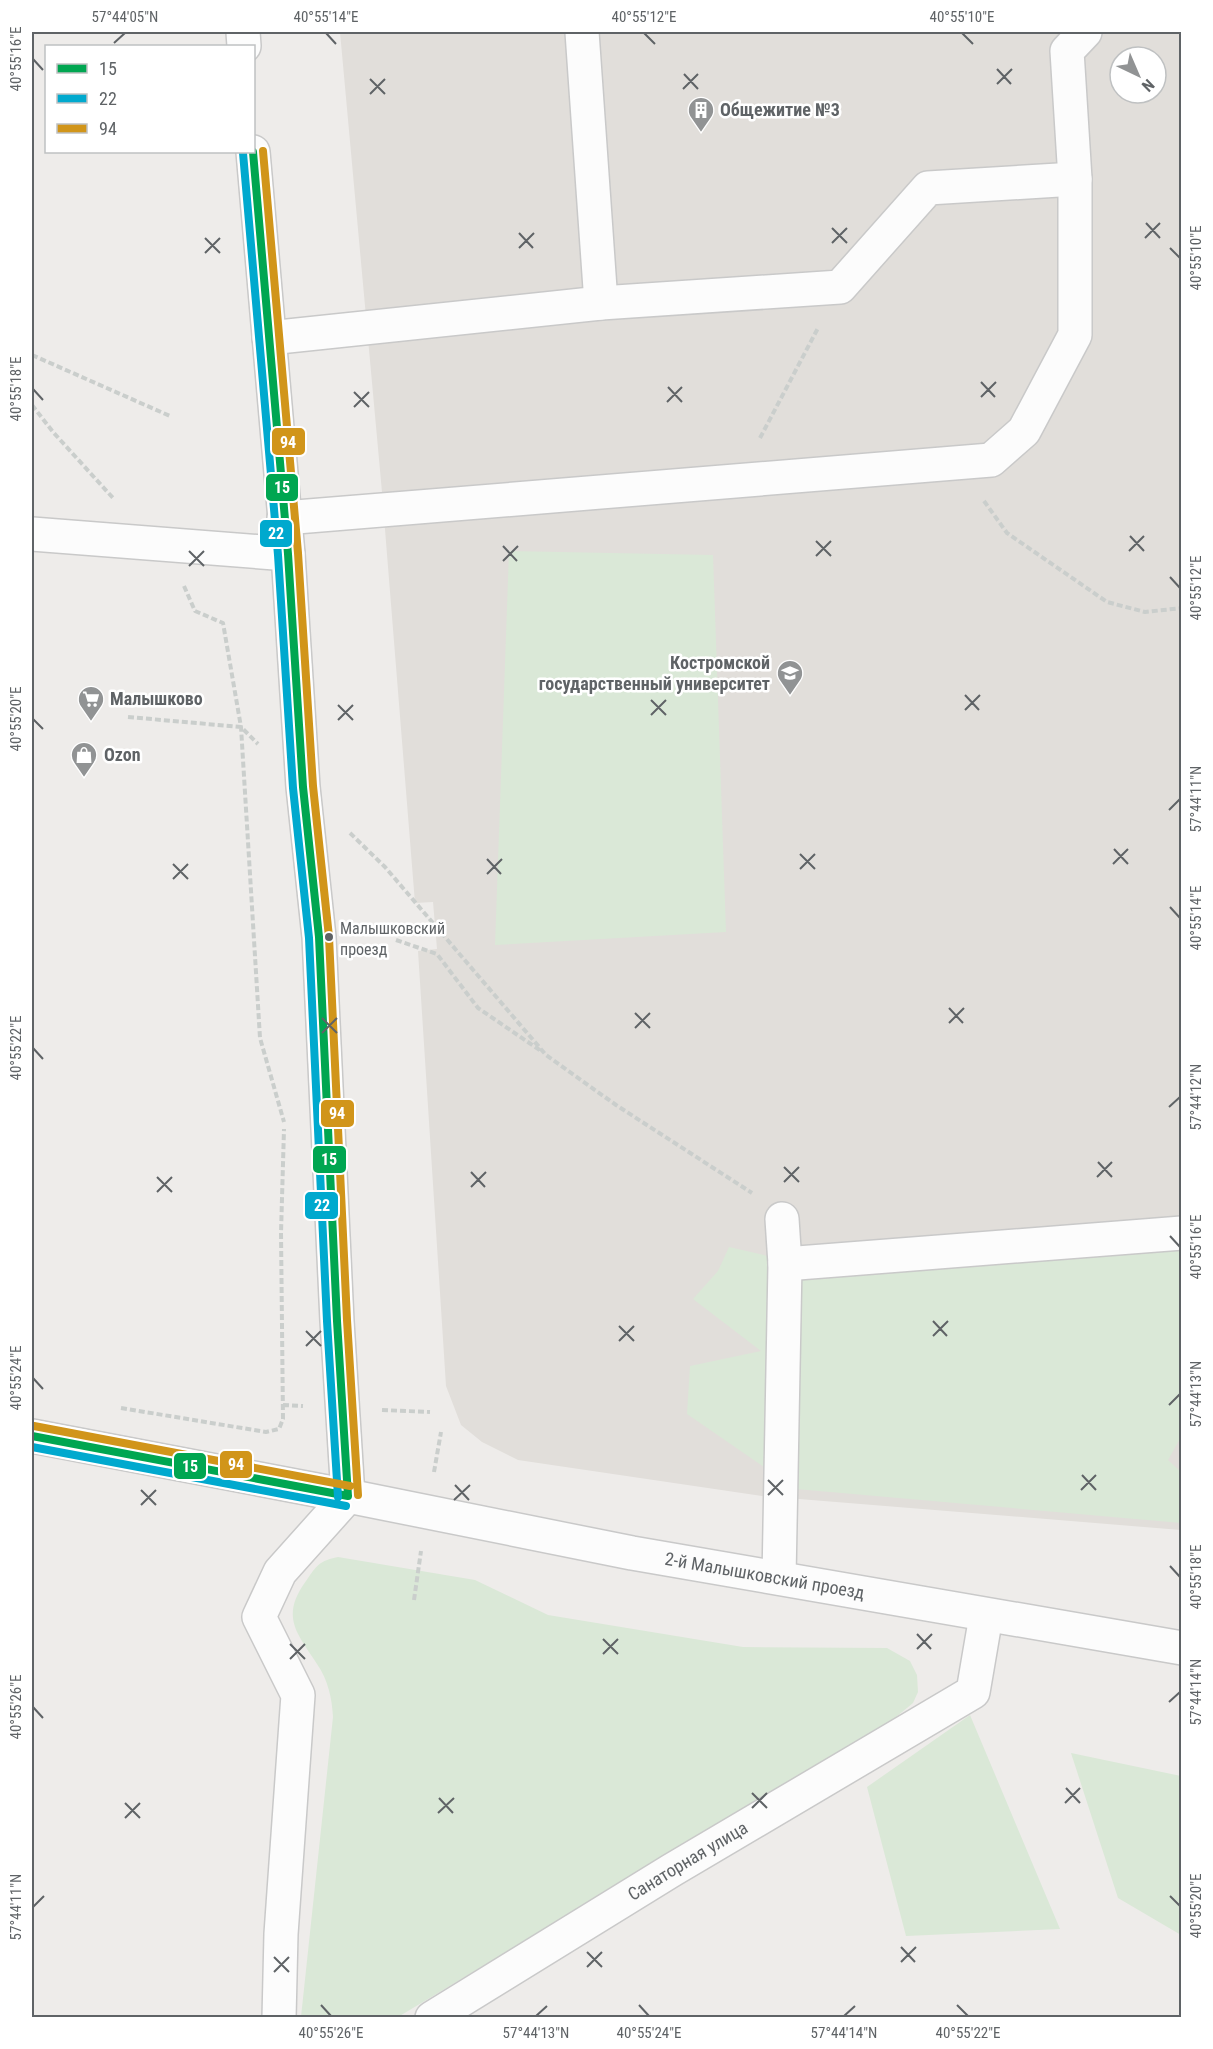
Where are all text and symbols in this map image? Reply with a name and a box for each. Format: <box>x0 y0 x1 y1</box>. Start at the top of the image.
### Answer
text: 57°44'05"N <box>92 8 158 26</box>
text: 40°55'14"E <box>294 8 358 26</box>
text: 40°55'12"E <box>612 8 676 26</box>
text: 40°55'10"E <box>930 8 994 26</box>
text: 40°55'16"E <box>7 27 25 91</box>
legend <box>45 45 255 153</box>
north arrow <box>1108 45 1168 105</box>
text: 15 <box>99 58 117 79</box>
text: N <box>1138 75 1158 96</box>
text: 22 <box>99 88 117 109</box>
building icon: Общежитие №3 <box>686 95 716 133</box>
place label: Общежитие №3 <box>720 99 840 120</box>
text: 94 <box>99 118 117 139</box>
text: 40°55'10"E <box>1187 226 1205 290</box>
text: 40°55'18"E <box>7 357 25 421</box>
line badge: 94 <box>271 427 306 456</box>
text: 94 <box>280 433 296 452</box>
line badge: 15 <box>265 473 299 502</box>
text: 15 <box>274 478 290 497</box>
line badge: 22 <box>259 519 293 548</box>
text: 22 <box>268 524 284 543</box>
text: 40°55'12"E <box>1187 556 1205 620</box>
place label: Костромской государственный университет <box>539 652 770 694</box>
school or university icon: Костромской государственный университет <box>775 658 805 696</box>
supermarket icon: Малышково <box>76 684 106 722</box>
text: 40°55'20"E <box>7 687 25 751</box>
place label: Малышково <box>110 688 203 709</box>
shop icon: Ozon <box>69 740 99 778</box>
place label: Ozon <box>104 744 141 765</box>
text: 57°44'11"N <box>1187 766 1205 832</box>
text: 40°55'14"E <box>1187 886 1205 950</box>
place label: Малышковский проезд <box>340 919 445 959</box>
marker: Малышковский проезд <box>323 931 335 943</box>
text: 40°55'22"E <box>7 1016 25 1080</box>
text: 57°44'12"N <box>1187 1064 1205 1130</box>
line badge: 94 <box>320 1099 355 1128</box>
text: 94 <box>329 1104 345 1123</box>
line badge: 15 <box>312 1145 347 1174</box>
text: 15 <box>321 1150 337 1169</box>
line badge: 22 <box>304 1191 339 1220</box>
text: 22 <box>314 1196 330 1215</box>
text: 40°55'16"E <box>1187 1215 1205 1279</box>
text: 40°55'24"E <box>7 1346 25 1410</box>
text: 57°44'13"N <box>1187 1361 1205 1427</box>
line badge: 94 <box>219 1450 253 1479</box>
line badge: 15 <box>173 1452 207 1480</box>
text: 94 <box>228 1455 244 1474</box>
text: 15 <box>182 1457 198 1476</box>
text: 40°55'18"E <box>1187 1545 1205 1609</box>
street label: 2-й Малышковский проезд <box>663 1548 867 1603</box>
text: 57°44'14"N <box>1187 1659 1205 1725</box>
text: 40°55'26"E <box>7 1675 25 1739</box>
street label: Санаторная улица <box>624 1817 751 1905</box>
text: 57°44'11"N <box>7 1874 25 1940</box>
text: 40°55'20"E <box>1187 1874 1205 1938</box>
text: 40°55'26"E <box>299 2024 363 2042</box>
text: 57°44'13"N <box>503 2024 569 2042</box>
text: 40°55'24"E <box>617 2024 681 2042</box>
text: 57°44'14"N <box>811 2024 877 2042</box>
text: 40°55'22"E <box>936 2024 1000 2042</box>

